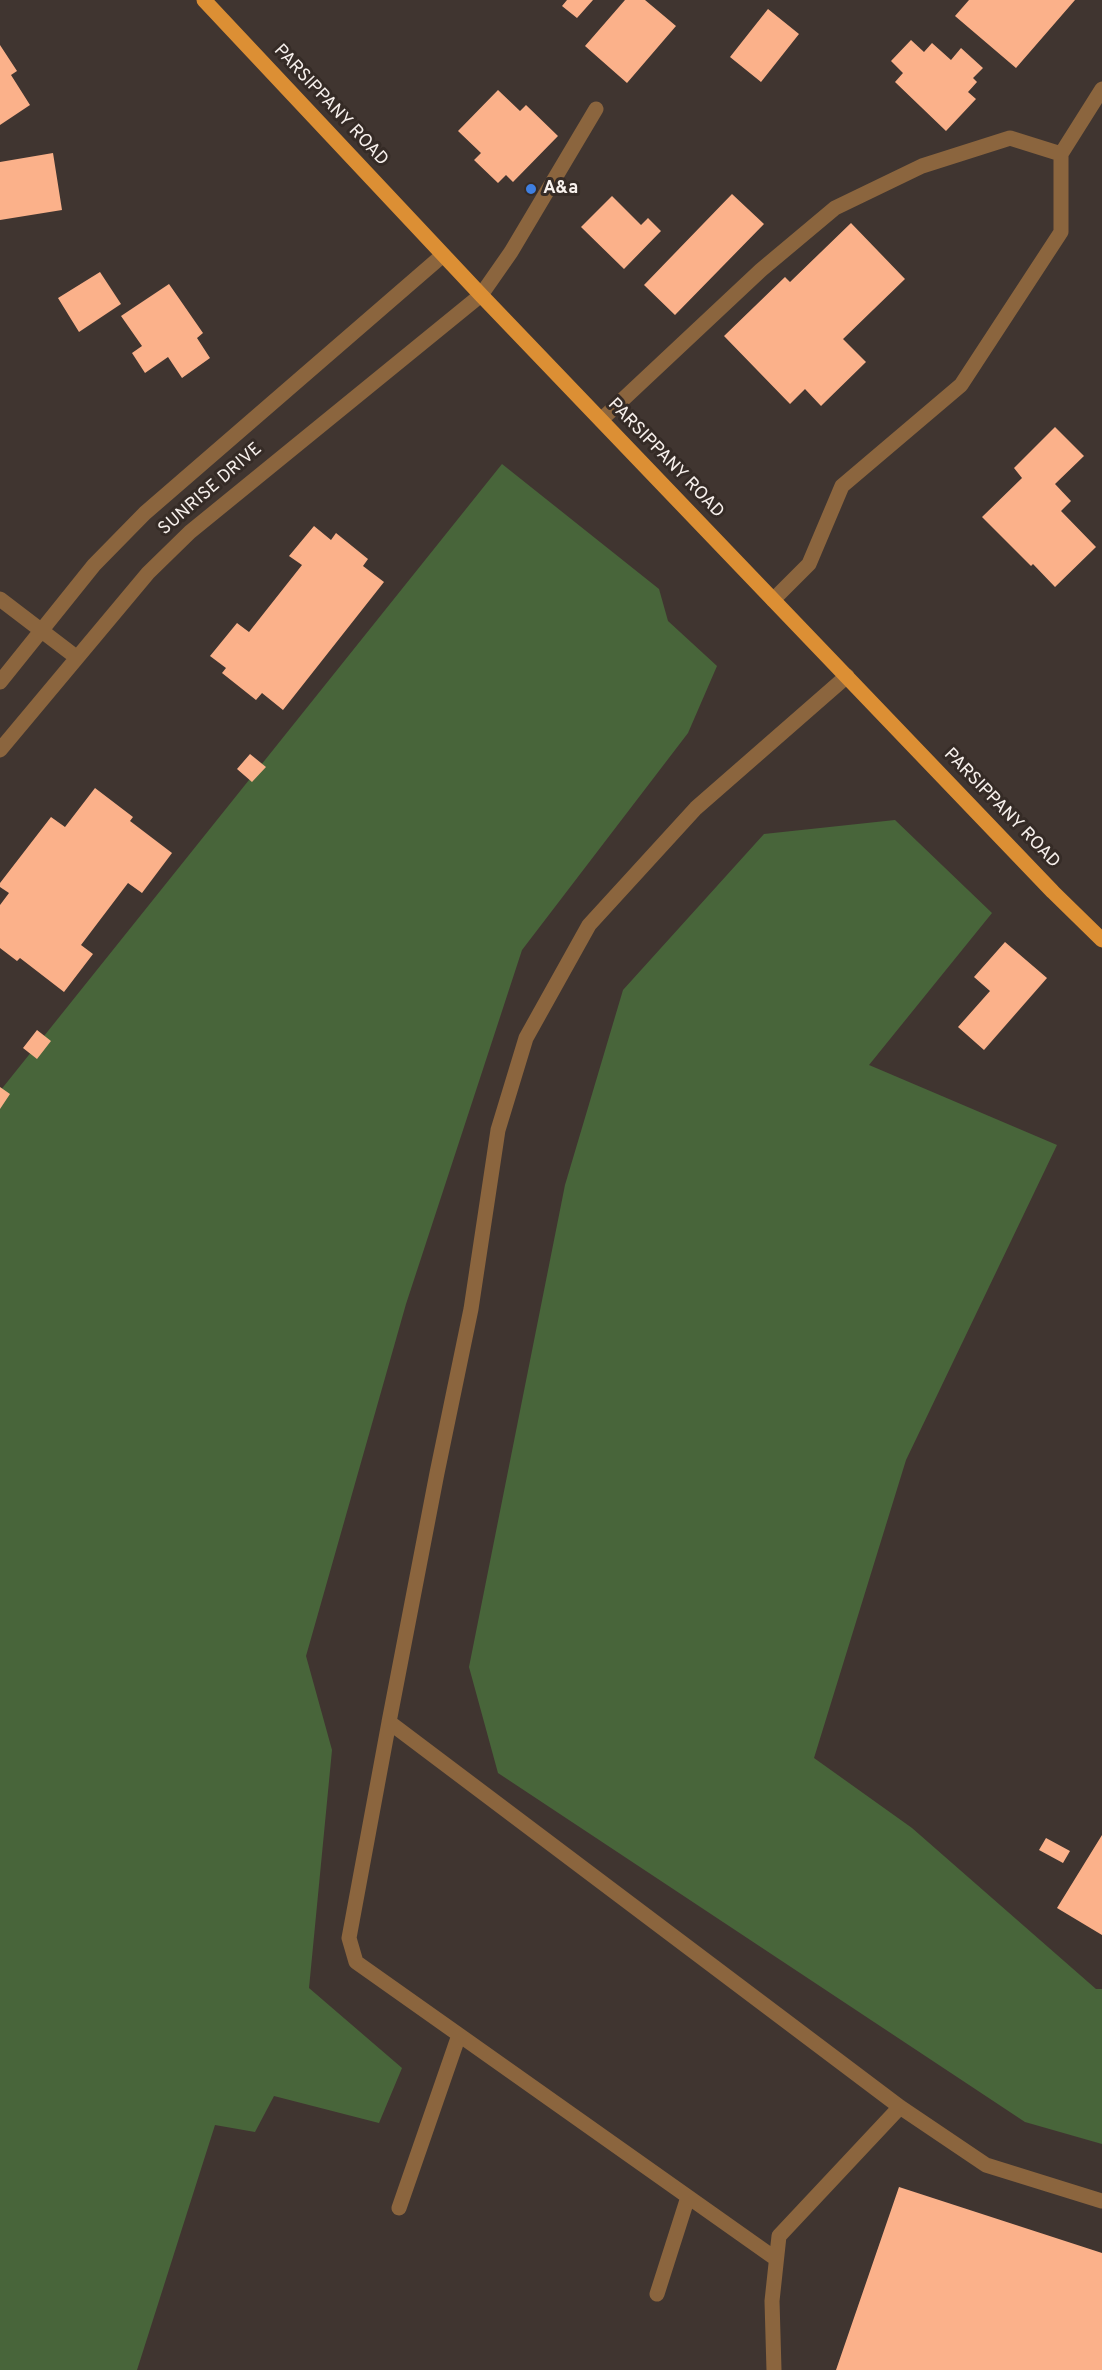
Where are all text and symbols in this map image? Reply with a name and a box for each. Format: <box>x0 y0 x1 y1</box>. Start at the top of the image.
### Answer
street label: PARSIPPANY ROAD <box>268 41 392 171</box>
place label: A&a <box>543 178 578 200</box>
marker: A&a <box>524 182 538 196</box>
street label: PARSIPPANY ROAD <box>602 395 728 523</box>
street label: SUNRISE DRIVE <box>155 439 267 541</box>
street label: PARSIPPANY ROAD <box>938 745 1064 873</box>

